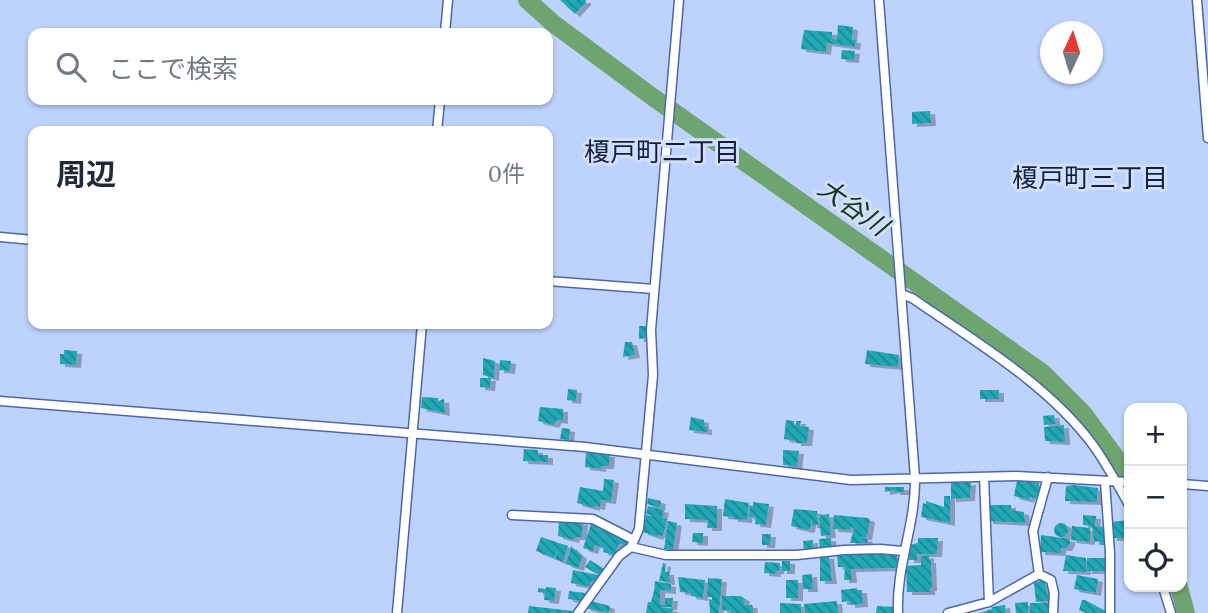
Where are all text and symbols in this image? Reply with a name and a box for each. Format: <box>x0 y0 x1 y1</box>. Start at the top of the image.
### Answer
north arrow <box>1040 21 1103 84</box>
search box <box>28 28 553 105</box>
icon: search <box>52 48 90 86</box>
text: ここで検索 <box>108 52 238 85</box>
district label: 榎戸町二丁目 <box>584 135 740 168</box>
text: 周辺 <box>56 155 116 193</box>
text: 0件 <box>488 159 525 188</box>
district label: 榎戸町三丁目 <box>1012 161 1168 194</box>
water label: 大谷川 <box>812 171 897 244</box>
map controls <box>1124 403 1187 592</box>
button: + <box>1124 403 1187 466</box>
button: − <box>1124 466 1187 529</box>
button: locate <box>1124 529 1187 592</box>

